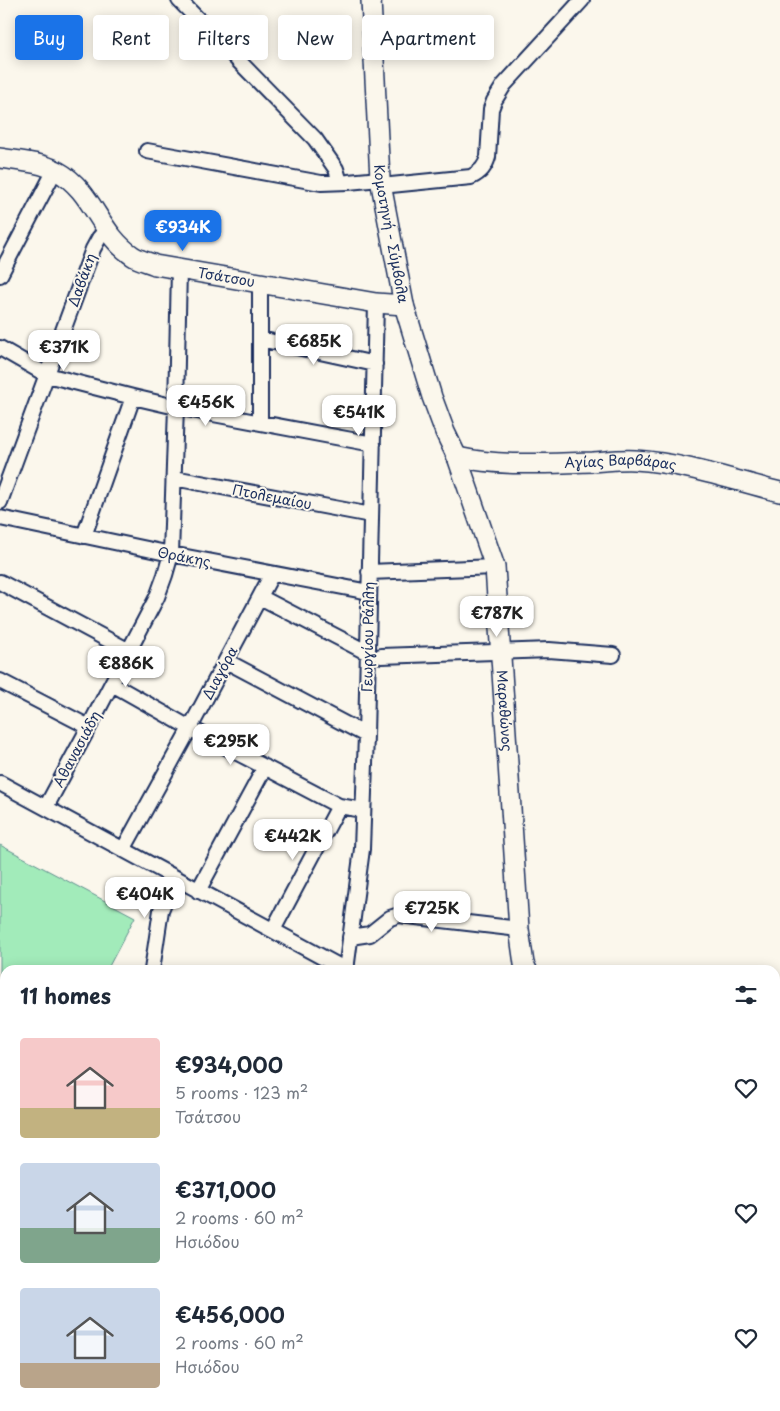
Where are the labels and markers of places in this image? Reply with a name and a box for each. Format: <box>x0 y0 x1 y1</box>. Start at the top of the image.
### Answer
pin: €934K <box>148 210 218 252</box>
pin: €685K <box>279 324 349 366</box>
pin: €371K <box>29 330 99 372</box>
pin: €456K <box>171 384 241 427</box>
pin: €541K <box>324 394 394 437</box>
pin: €787K <box>462 596 532 638</box>
pin: €886K <box>91 646 161 688</box>
pin: €295K <box>196 724 266 766</box>
pin: €442K <box>258 818 328 861</box>
pin: €404K <box>110 876 180 919</box>
pin: €725K <box>397 890 467 933</box>

